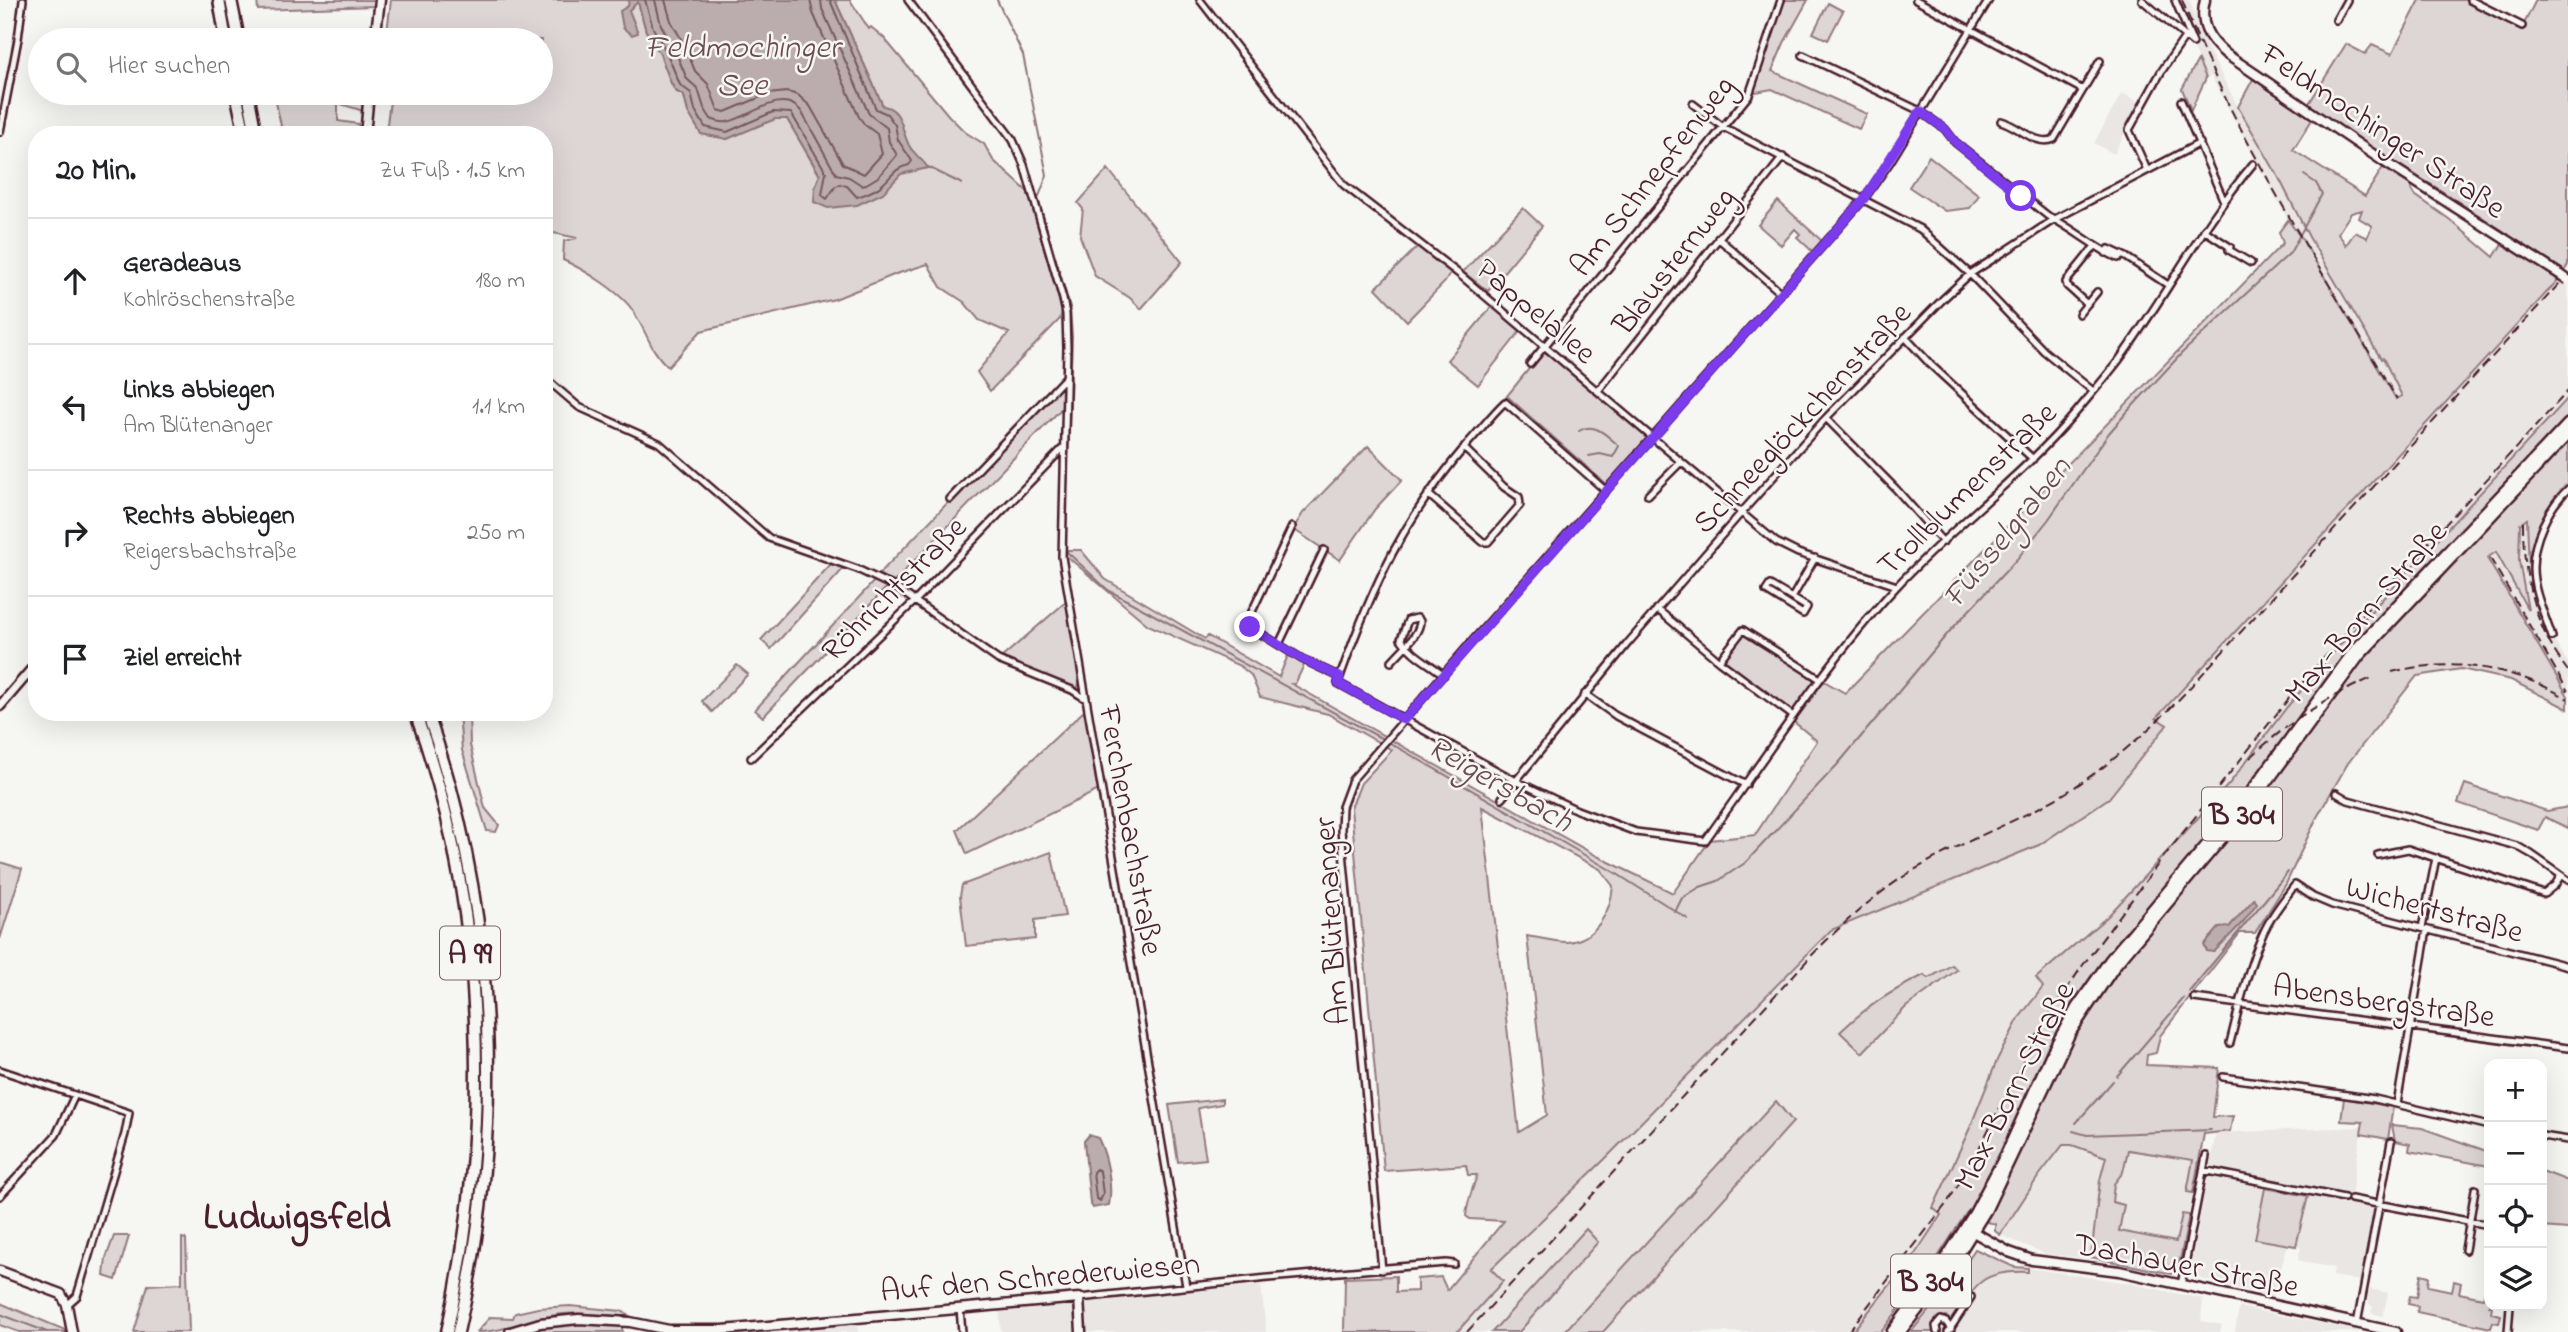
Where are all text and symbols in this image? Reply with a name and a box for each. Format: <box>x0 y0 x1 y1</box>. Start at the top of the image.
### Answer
water label: Feldmochinger See <box>644 25 843 111</box>
search box <box>28 28 553 105</box>
street label: Feldmochinger Straße <box>2249 33 2515 233</box>
icon: search <box>52 48 90 86</box>
text: Hier suchen <box>108 48 230 86</box>
street label: Am Schnepfenweg <box>1560 66 1748 288</box>
text: 20 Min. <box>56 150 136 194</box>
text: Zu Fuß · 1.5 km <box>379 155 525 188</box>
street label: Blausternweg <box>1602 178 1749 347</box>
route start <box>2005 180 2036 211</box>
text: Geradeaus <box>123 246 241 284</box>
street label: Pappelallee <box>1464 248 1606 378</box>
icon: ahead <box>56 262 94 300</box>
text: 180 m <box>476 265 525 298</box>
text: Kohlröschenstraße <box>123 284 295 317</box>
street label: Schneeglöckchenstraße <box>1683 292 1924 546</box>
text: Links abbiegen <box>123 372 274 410</box>
icon: left <box>56 388 94 426</box>
text: 1.1 km <box>472 391 525 424</box>
street label: Trollblumenstraße <box>1868 392 2070 589</box>
text: Am Blütenanger <box>123 410 273 443</box>
water label: Füsselgraben <box>1932 446 2086 620</box>
text: Rechts abbiegen <box>123 498 295 536</box>
street label: Röhrichtstraße <box>812 506 980 674</box>
street label: Max-Born-Straße <box>2275 511 2461 715</box>
icon: right <box>56 514 94 552</box>
text: 250 m <box>467 517 525 550</box>
text: Reigersbachstraße <box>123 536 297 569</box>
route end <box>1234 611 1265 642</box>
icon: arrive <box>56 640 94 678</box>
text: Ziel erreicht <box>123 640 242 678</box>
street label: Ferchenbachstraße <box>1083 701 1174 960</box>
water label: Reigersbach <box>1417 724 1582 848</box>
road number: B 304 <box>2202 788 2282 841</box>
street label: Am Blütenanger <box>1303 815 1364 1026</box>
street label: Wichertstraße <box>2340 865 2529 958</box>
road number: A 99 <box>440 926 500 979</box>
street label: Abensbergstraße <box>2269 965 2498 1042</box>
street label: Max-Born-Straße <box>1943 974 2089 1199</box>
map controls <box>2484 1059 2547 1311</box>
button: + <box>2484 1059 2547 1122</box>
button: − <box>2484 1122 2547 1185</box>
button: locate <box>2484 1185 2547 1248</box>
district label: Ludwigsfeld <box>203 1191 391 1247</box>
street label: Dachauer Straße <box>2069 1222 2303 1312</box>
street label: Auf den Schrederwiesen <box>878 1242 1202 1317</box>
button: layers <box>2484 1248 2547 1311</box>
road number: B 304 <box>1891 1254 1971 1308</box>

